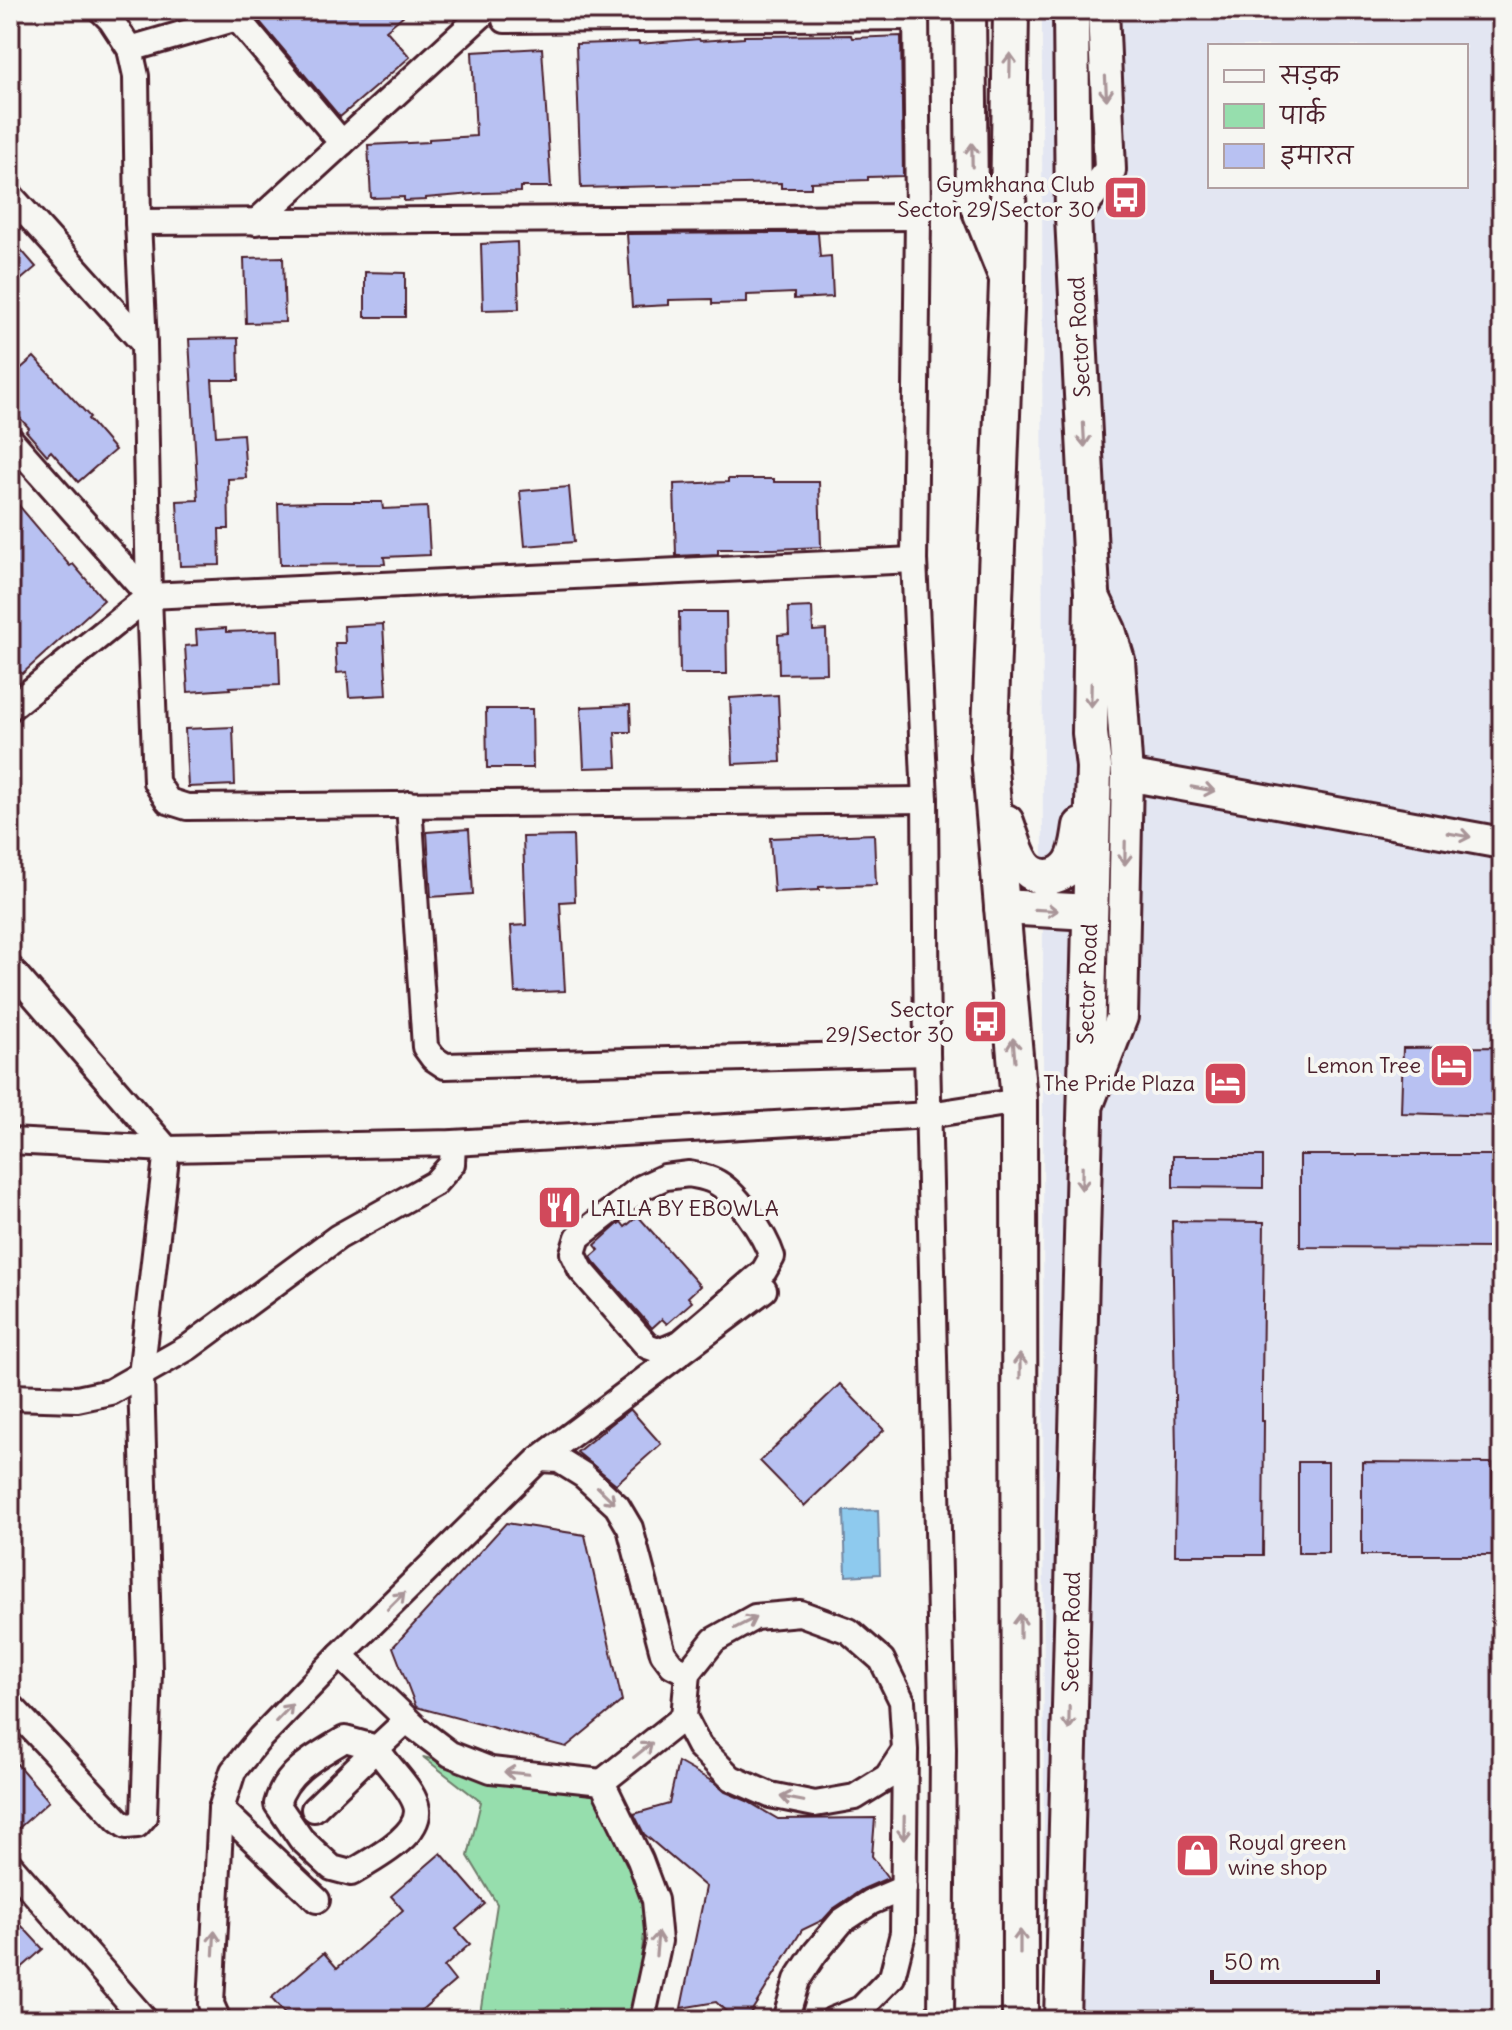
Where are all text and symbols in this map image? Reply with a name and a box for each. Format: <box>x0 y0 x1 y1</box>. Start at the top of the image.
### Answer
legend <box>1208 44 1468 188</box>
one-way arrow <box>1002 52 1018 79</box>
text: सड़क <box>1278 60 1341 90</box>
one-way arrow <box>1099 74 1114 101</box>
text: पार्क <box>1278 97 1327 130</box>
text: इमारत <box>1280 140 1355 170</box>
one-way arrow <box>964 142 980 169</box>
place label: Gymkhana Club Sector 29/Sector 30 <box>897 170 1095 223</box>
bus stop icon: Gymkhana Club Sector 29/Sector 30 <box>1102 173 1150 221</box>
street label: Sector Road <box>1062 276 1096 398</box>
one-way arrow <box>1077 421 1092 448</box>
one-way arrow <box>1083 681 1098 708</box>
one-way arrow <box>1190 782 1216 797</box>
one-way arrow <box>1446 829 1471 844</box>
one-way arrow <box>1118 839 1133 866</box>
one-way arrow <box>1032 902 1059 917</box>
street label: Sector Road <box>1071 923 1103 1045</box>
place label: Sector 29/Sector 30 <box>825 995 954 1048</box>
bus stop icon: Sector 29/Sector 30 <box>961 998 1009 1046</box>
one-way arrow <box>1007 1037 1022 1064</box>
hotel icon: Lemon Tree <box>1428 1041 1476 1089</box>
place label: Lemon Tree <box>1306 1051 1421 1079</box>
hotel icon: The Pride Plaza <box>1202 1059 1250 1107</box>
place label: The Pride Plaza <box>1043 1069 1195 1097</box>
one-way arrow <box>1075 1164 1090 1191</box>
restaurant icon: LAILA BY EBOWLA <box>535 1184 583 1232</box>
place label: LAILA BY EBOWLA <box>590 1194 779 1222</box>
one-way arrow <box>1012 1353 1028 1380</box>
one-way arrow <box>596 1485 616 1504</box>
street label: Sector Road <box>1056 1571 1086 1693</box>
one-way arrow <box>386 1591 406 1610</box>
one-way arrow <box>1012 1613 1028 1640</box>
one-way arrow <box>732 1615 756 1630</box>
one-way arrow <box>274 1704 293 1723</box>
one-way arrow <box>1061 1704 1077 1731</box>
one-way arrow <box>632 1741 653 1758</box>
one-way arrow <box>503 1765 530 1780</box>
one-way arrow <box>780 1791 805 1806</box>
one-way arrow <box>897 1814 912 1841</box>
place label: Royal green wine shop <box>1228 1828 1346 1881</box>
shop icon: Royal green wine shop <box>1173 1831 1221 1879</box>
one-way arrow <box>1012 1929 1028 1956</box>
one-way arrow <box>207 1930 222 1957</box>
one-way arrow <box>650 1931 665 1957</box>
scale bar <box>1212 1934 1378 1984</box>
text: 50 m <box>1224 1946 1280 1976</box>

